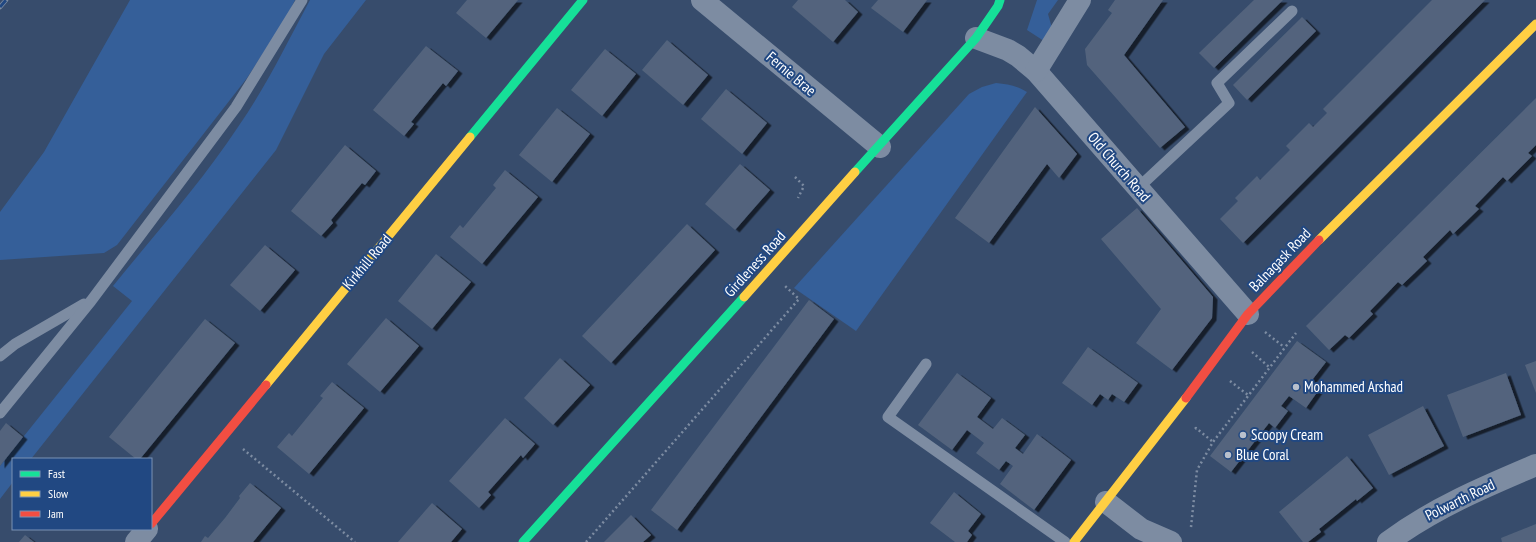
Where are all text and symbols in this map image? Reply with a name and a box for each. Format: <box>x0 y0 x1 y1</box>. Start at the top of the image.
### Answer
street label: Fernie Brae <box>763 47 820 100</box>
street label: Old Church Road <box>1084 128 1155 205</box>
street label: Balnagask Road <box>1245 224 1315 295</box>
street label: Girdleness Road <box>720 227 789 301</box>
street label: Kirkhill Road <box>338 230 395 293</box>
place label: Mohammed Arshad <box>1304 377 1403 396</box>
marker: Mohammed Arshad <box>1291 382 1301 392</box>
place label: Scoopy Cream <box>1251 425 1323 444</box>
marker: Scoopy Cream <box>1238 430 1248 440</box>
place label: Blue Coral <box>1236 445 1289 464</box>
marker: Blue Coral <box>1223 450 1233 460</box>
legend <box>12 458 152 530</box>
text: Fast <box>48 466 66 481</box>
street label: Polwarth Road <box>1422 475 1498 525</box>
text: Slow <box>48 486 69 501</box>
text: Jam <box>47 506 64 521</box>

